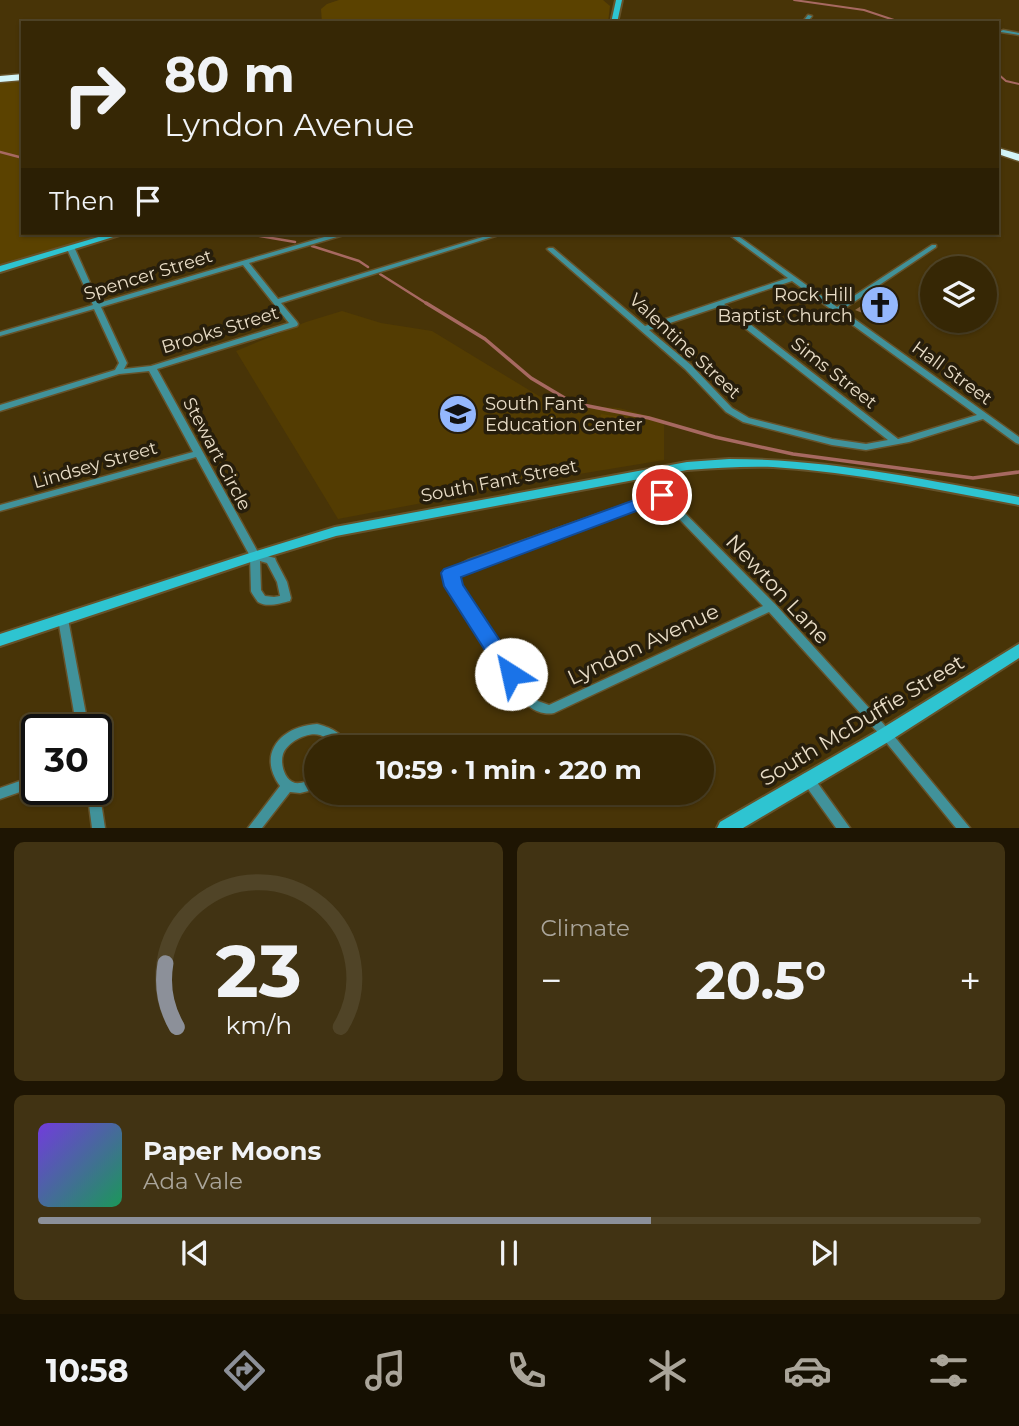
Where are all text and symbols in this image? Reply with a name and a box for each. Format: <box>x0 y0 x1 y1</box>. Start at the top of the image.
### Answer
text: 80 m <box>164 45 295 104</box>
icon: right <box>49 49 140 140</box>
text: Lyndon Avenue <box>164 105 414 144</box>
icon: arrive <box>129 182 167 220</box>
text: Then <box>49 185 115 217</box>
street label: Spencer Street <box>81 245 215 305</box>
map controls <box>920 256 997 333</box>
button: layers <box>920 256 997 333</box>
place label: Rock Hill Baptist Church <box>717 284 853 327</box>
church icon: Rock Hill Baptist Church <box>859 284 901 326</box>
street label: Valentine Street <box>625 289 745 403</box>
street label: Brooks Street <box>159 302 281 358</box>
street label: Sims Street <box>787 333 881 413</box>
street label: Hall Street <box>907 336 997 410</box>
school or university icon: South Fant Education Center <box>437 393 479 435</box>
place label: South Fant Education Center <box>485 393 643 436</box>
street label: Stewart Circle <box>178 394 256 514</box>
street label: Lindsey Street <box>30 437 160 493</box>
street label: South Fant Street <box>419 455 579 507</box>
pin <box>632 465 692 525</box>
icon: arrive <box>643 476 681 514</box>
street label: Newton Lane <box>721 529 835 649</box>
street label: Lyndon Avenue <box>563 598 723 690</box>
position arrow <box>474 637 548 711</box>
street label: South McDuffie Street <box>756 649 968 791</box>
speed limit sign: 30 <box>21 714 112 805</box>
text: 10:59 · 1 min · 220 m <box>376 754 642 786</box>
text: Climate <box>541 914 630 942</box>
text: 23 <box>215 928 301 1016</box>
text: 20.5° <box>695 949 826 1012</box>
text: − <box>541 957 562 1004</box>
text: + <box>959 957 981 1004</box>
text: km/h <box>225 1010 292 1040</box>
text: Paper Moons <box>143 1135 321 1167</box>
text: Ada Vale <box>143 1167 243 1195</box>
icon: previous <box>176 1234 214 1272</box>
icon: pause <box>490 1234 528 1272</box>
icon: next <box>805 1234 843 1272</box>
icon: directions <box>220 1346 269 1395</box>
icon: music <box>361 1346 410 1395</box>
icon: phone <box>502 1346 551 1395</box>
icon: climate <box>643 1346 692 1395</box>
icon: car <box>783 1346 832 1395</box>
icon: filters <box>924 1346 973 1395</box>
text: 10:58 <box>46 1351 129 1390</box>

